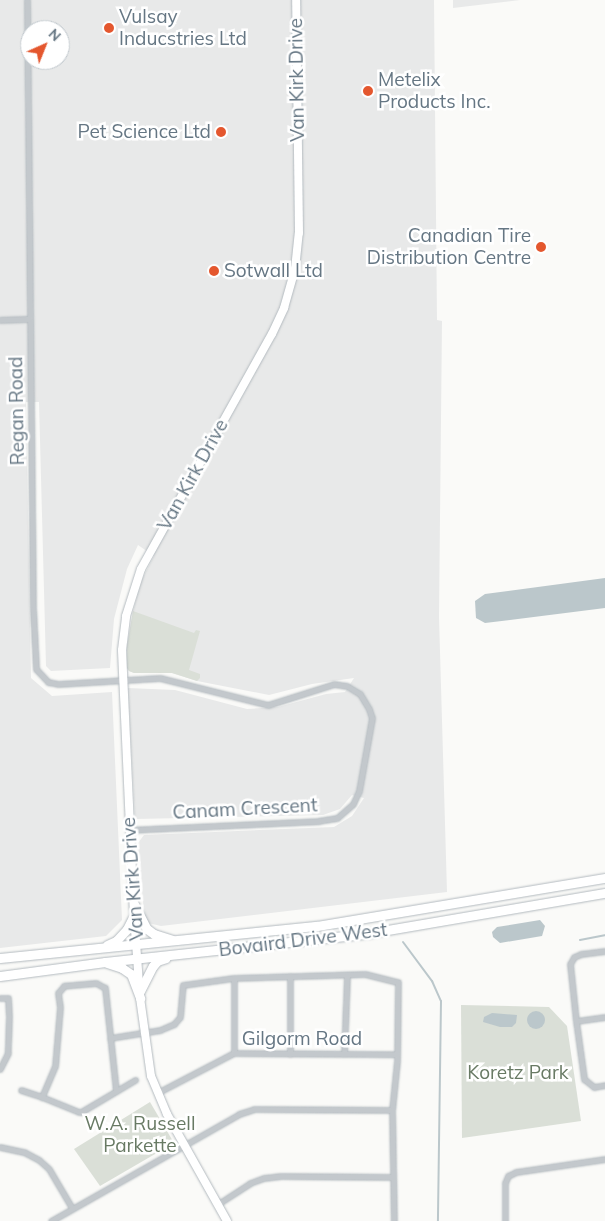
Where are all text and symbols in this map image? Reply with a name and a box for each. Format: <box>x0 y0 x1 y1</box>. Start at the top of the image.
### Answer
place label: Vulsay Inducstries Ltd <box>119 6 247 50</box>
street label: Van Kirk Drive <box>285 18 309 142</box>
north arrow <box>20 20 70 70</box>
marker: Vulsay Inducstries Ltd <box>103 22 115 34</box>
text: N <box>45 25 65 45</box>
place label: Metelix Products Inc. <box>378 69 491 113</box>
marker: Metelix Products Inc. <box>362 85 374 97</box>
place label: Pet Science Ltd <box>78 121 211 143</box>
marker: Pet Science Ltd <box>215 126 227 138</box>
place label: Canadian Tire Distribution Centre <box>367 225 531 269</box>
marker: Canadian Tire Distribution Centre <box>535 241 547 253</box>
place label: Sotwall Ltd <box>224 260 323 282</box>
marker: Sotwall Ltd <box>208 265 220 277</box>
street label: Regan Road <box>5 356 29 466</box>
street label: Van Kirk Drive <box>153 415 233 535</box>
street label: Canam Crescent <box>172 794 318 824</box>
street label: Van Kirk Drive <box>117 816 149 942</box>
street label: Bovaird Drive West <box>217 918 389 962</box>
street label: Gilgorm Road <box>242 1028 362 1050</box>
park label: Koretz Park <box>467 1062 569 1084</box>
park label: W.A. Russell Parkette <box>85 1113 195 1157</box>

